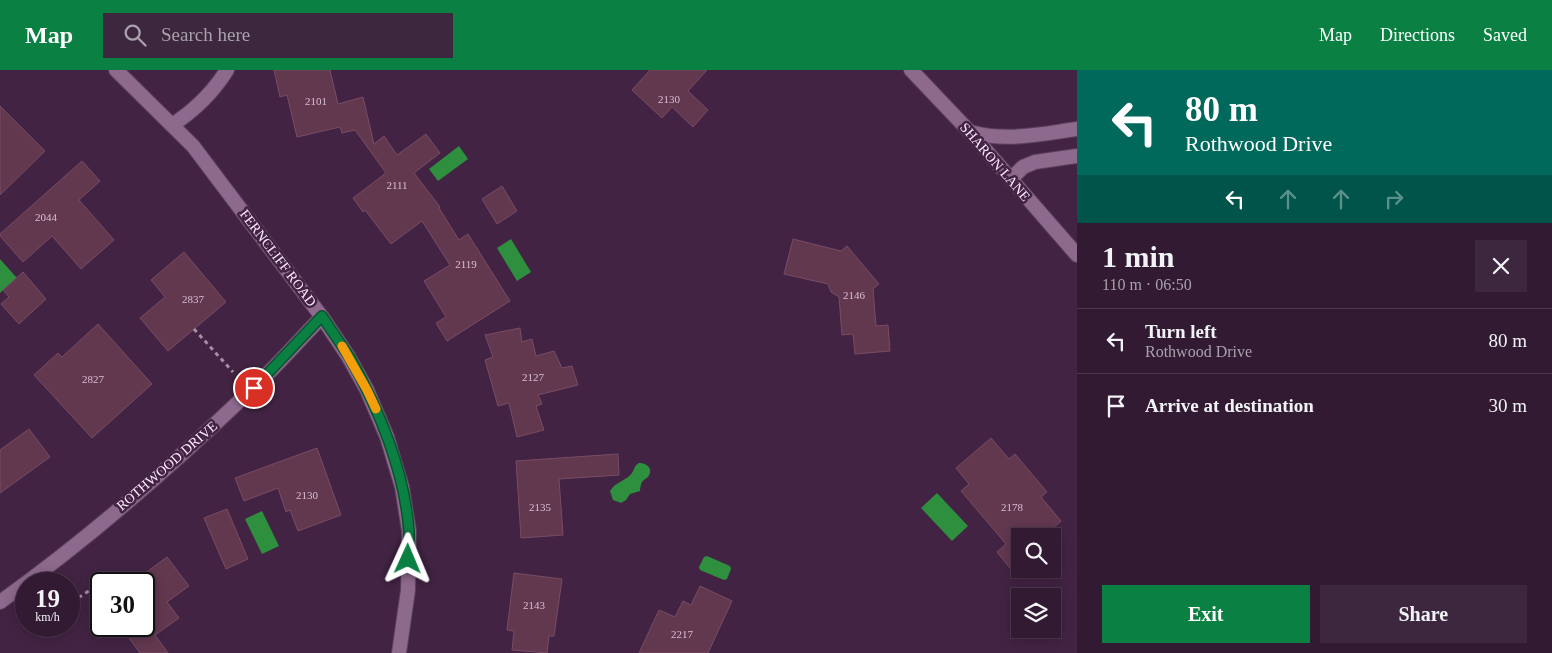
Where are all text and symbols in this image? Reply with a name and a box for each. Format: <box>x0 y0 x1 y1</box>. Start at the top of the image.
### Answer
search box <box>103 13 453 58</box>
icon: search <box>121 21 149 49</box>
text: Map <box>25 22 73 48</box>
text: Search here <box>161 24 250 45</box>
text: Map <box>1319 25 1352 45</box>
text: Directions <box>1380 25 1455 45</box>
text: Saved <box>1483 25 1527 45</box>
icon: left <box>1102 90 1167 155</box>
text: 80 m <box>1185 90 1258 129</box>
house number: 2130 <box>658 93 681 105</box>
house number: 2101 <box>305 95 327 107</box>
street label: SHARON LANE <box>957 120 1033 204</box>
text: Rothwood Drive <box>1185 131 1332 156</box>
house number: 2111 <box>386 179 408 191</box>
icon: left <box>1221 185 1249 213</box>
icon: ahead <box>1274 185 1302 213</box>
icon: ahead <box>1327 185 1355 213</box>
icon: right <box>1380 185 1408 213</box>
street label: FERNCLIFF ROAD <box>237 207 319 309</box>
house number: 2044 <box>35 211 58 223</box>
text: 1 min <box>1102 240 1175 273</box>
button: close <box>1475 240 1527 292</box>
house number: 2119 <box>455 258 477 270</box>
text: 110 m · 06:50 <box>1102 276 1192 293</box>
house number: 2146 <box>843 289 866 301</box>
house number: 2837 <box>182 293 205 305</box>
text: Turn left <box>1145 321 1217 342</box>
icon: left <box>1102 327 1130 355</box>
text: 80 m <box>1488 330 1527 351</box>
text: Rothwood Drive <box>1145 343 1252 360</box>
pin <box>233 367 275 409</box>
house number: 2127 <box>522 371 545 383</box>
house number: 2827 <box>82 373 105 385</box>
icon: arrive <box>240 374 268 402</box>
icon: arrive <box>1102 392 1130 420</box>
text: Arrive at destination <box>1145 395 1314 416</box>
text: 30 m <box>1488 395 1527 416</box>
street label: ROTHWOOD DRIVE <box>114 418 220 514</box>
house number: 2130 <box>296 489 319 501</box>
house number: 2135 <box>529 501 552 513</box>
house number: 2178 <box>1001 501 1024 513</box>
map controls <box>1011 528 1061 638</box>
button: search <box>1011 528 1061 578</box>
position arrow <box>381 532 433 584</box>
speed limit sign: 30 <box>90 572 155 637</box>
text: 19 <box>35 585 60 612</box>
button: Exit <box>1102 585 1310 643</box>
button: Share <box>1320 585 1527 643</box>
button: layers <box>1011 588 1061 638</box>
house number: 2143 <box>523 599 546 611</box>
text: km/h <box>35 610 60 624</box>
house number: 2217 <box>671 628 694 640</box>

